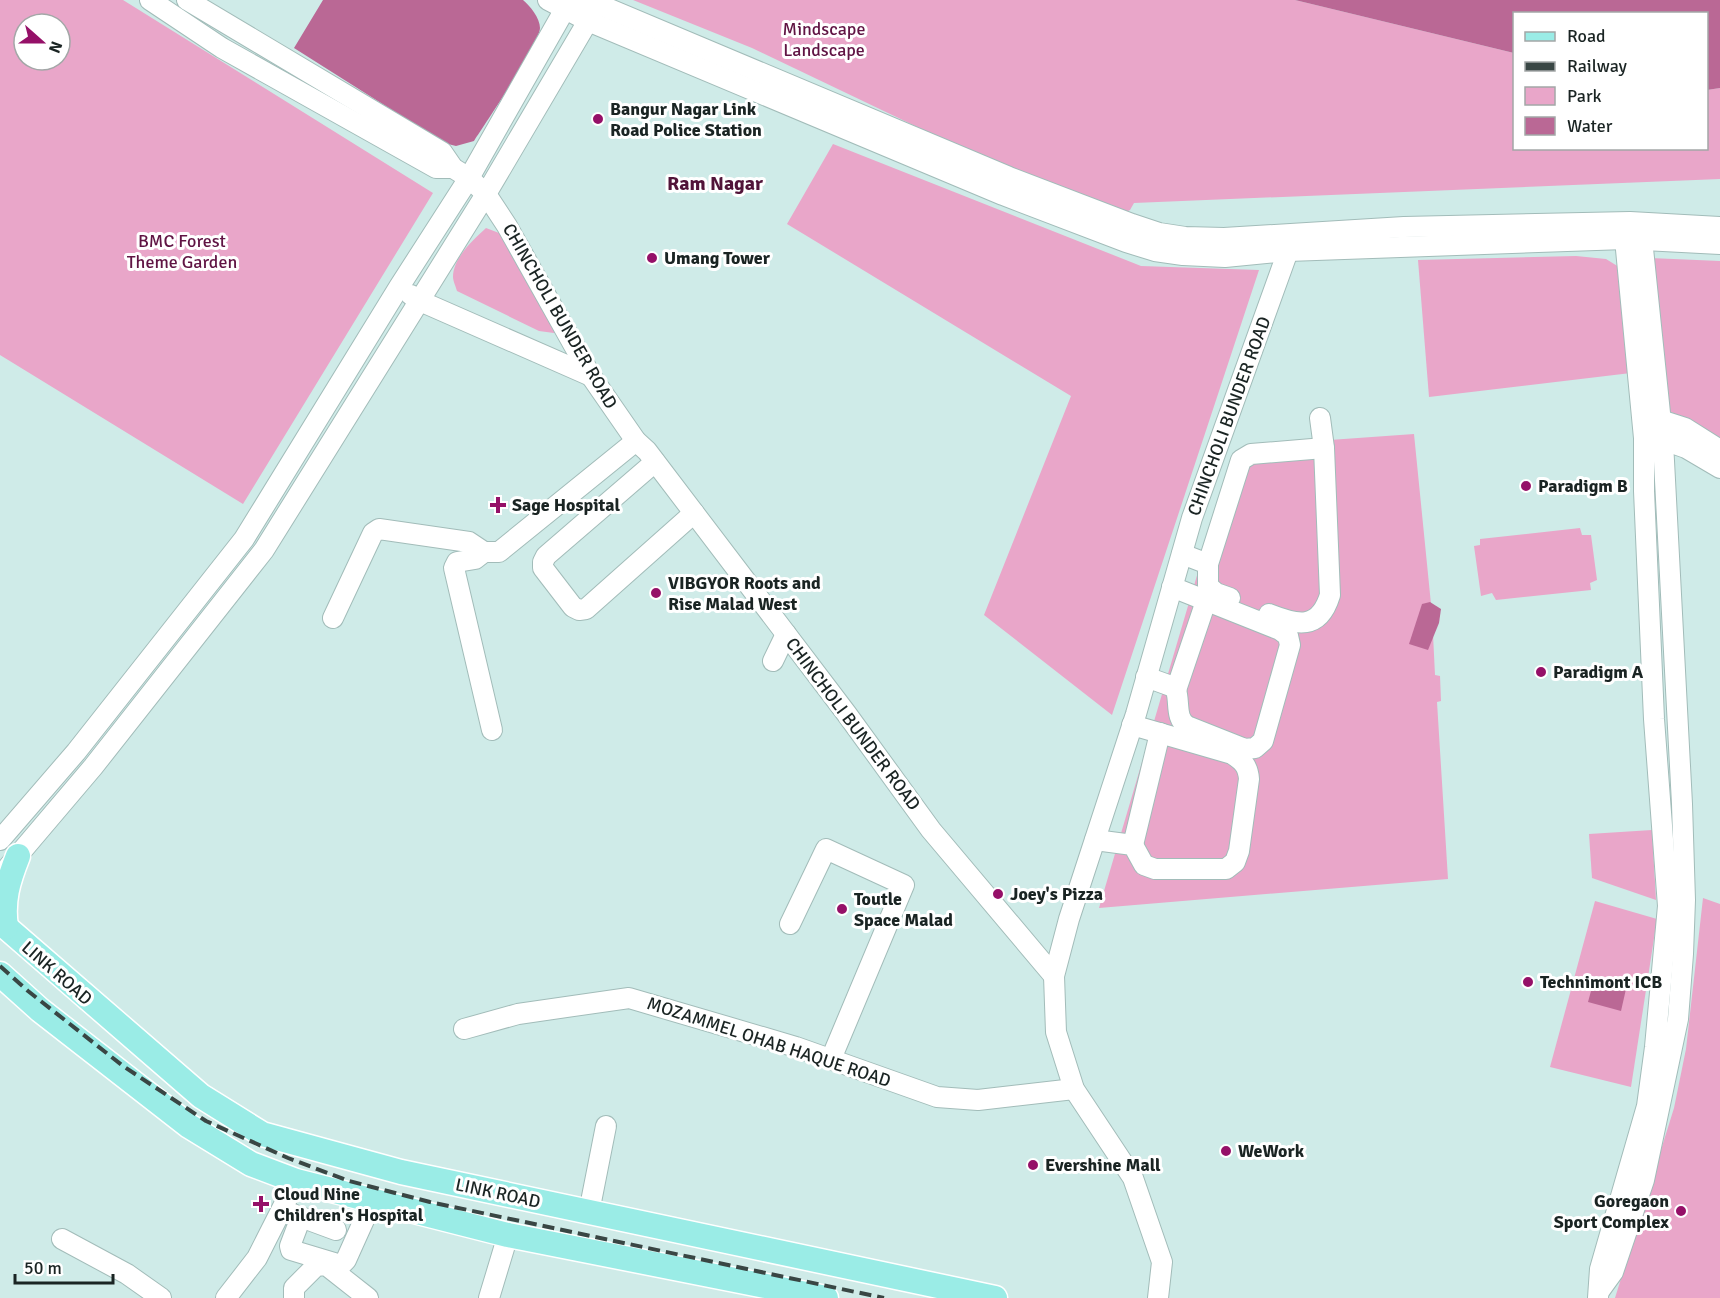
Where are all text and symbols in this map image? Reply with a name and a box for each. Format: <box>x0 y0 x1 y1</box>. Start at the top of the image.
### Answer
north arrow <box>12 12 72 72</box>
legend <box>1513 12 1708 150</box>
park label: Mindscape Landscape <box>783 18 865 61</box>
text: Road <box>1567 25 1606 47</box>
text: N <box>44 38 66 56</box>
text: Railway <box>1567 55 1628 77</box>
text: Park <box>1567 85 1602 107</box>
place label: Bangur Nagar Link Road Police Station <box>610 98 762 141</box>
marker: Bangur Nagar Link Road Police Station <box>591 112 605 126</box>
text: Water <box>1567 115 1613 137</box>
district label: Ram Nagar <box>667 171 763 196</box>
street label: CHINCHOLI BUNDER ROAD <box>498 219 622 413</box>
park label: BMC Forest Theme Garden <box>127 230 237 273</box>
place label: Umang Tower <box>664 247 771 269</box>
marker: Umang Tower <box>645 251 659 265</box>
street label: CHINCHOLI BUNDER ROAD <box>1183 313 1275 519</box>
place label: Paradigm B <box>1538 475 1628 497</box>
marker: Paradigm B <box>1519 479 1533 493</box>
place label: Sage Hospital <box>512 494 620 516</box>
marker: Sage Hospital <box>489 496 507 514</box>
place label: VIBGYOR Roots and Rise Malad West <box>668 572 821 615</box>
marker: VIBGYOR Roots and Rise Malad West <box>649 586 663 600</box>
street label: CHINCHOLI BUNDER ROAD <box>781 633 925 815</box>
place label: Paradigm A <box>1553 661 1644 683</box>
marker: Paradigm A <box>1534 665 1548 679</box>
place label: Joey's Pizza <box>1010 883 1103 905</box>
marker: Joey's Pizza <box>991 887 1005 901</box>
place label: Toutle Space Malad <box>854 888 953 931</box>
marker: Toutle Space Malad <box>835 902 849 916</box>
street label: LINK ROAD <box>17 936 97 1010</box>
place label: Technimont ICB <box>1540 971 1662 993</box>
marker: Technimont ICB <box>1521 975 1535 989</box>
street label: MOZAMMEL OHAB HAQUE ROAD <box>644 992 894 1092</box>
place label: WeWork <box>1238 1140 1305 1162</box>
marker: WeWork <box>1219 1144 1233 1158</box>
place label: Evershine Mall <box>1045 1154 1161 1176</box>
marker: Evershine Mall <box>1026 1158 1040 1172</box>
street label: LINK ROAD <box>454 1173 542 1213</box>
place label: Cloud Nine Children's Hospital <box>274 1183 424 1226</box>
place label: Goregaon Sport Complex <box>1554 1190 1669 1233</box>
marker: Cloud Nine Children's Hospital <box>252 1195 270 1213</box>
marker: Goregaon Sport Complex <box>1674 1204 1688 1218</box>
scale bar <box>15 1247 112 1285</box>
text: 50 m <box>24 1257 62 1279</box>

